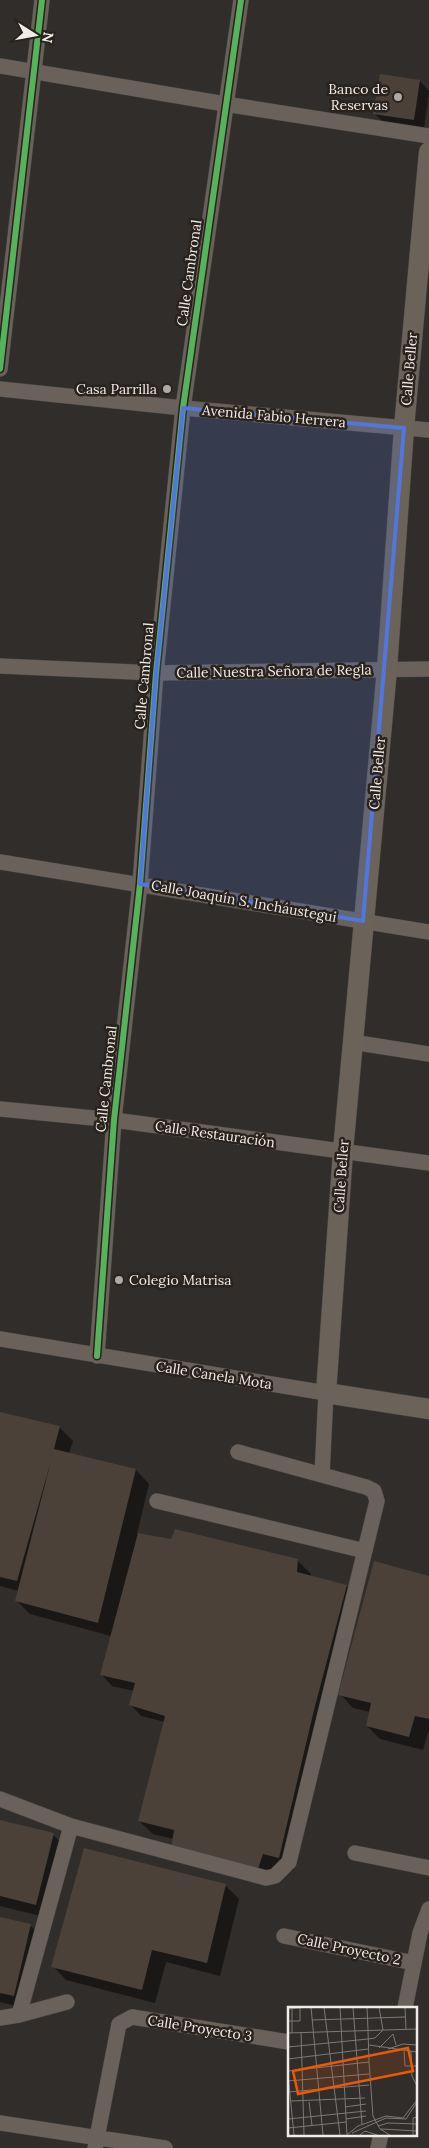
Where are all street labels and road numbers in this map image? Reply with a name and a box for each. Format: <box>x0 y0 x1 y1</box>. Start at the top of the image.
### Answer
street label: Calle Cambronal <box>173 218 205 327</box>
street label: Calle Beller <box>397 332 421 406</box>
street label: Avenida Fabio Herrera <box>200 401 347 431</box>
street label: Calle Cambronal <box>130 622 158 730</box>
street label: Calle Nuestra Señora de Regla <box>176 660 372 682</box>
street label: Calle Beller <box>365 736 389 810</box>
street label: Calle Joaquín S. Incháustegui <box>150 876 338 926</box>
street label: Calle Cambronal <box>91 1025 121 1133</box>
street label: Calle Restauración <box>154 1117 277 1151</box>
street label: Calle Beller <box>329 1139 353 1213</box>
street label: Calle Canela Mota <box>155 1357 273 1393</box>
street label: Calle Proyecto 2 <box>296 1929 402 1969</box>
street label: Calle Proyecto 3 <box>146 2011 254 2045</box>

